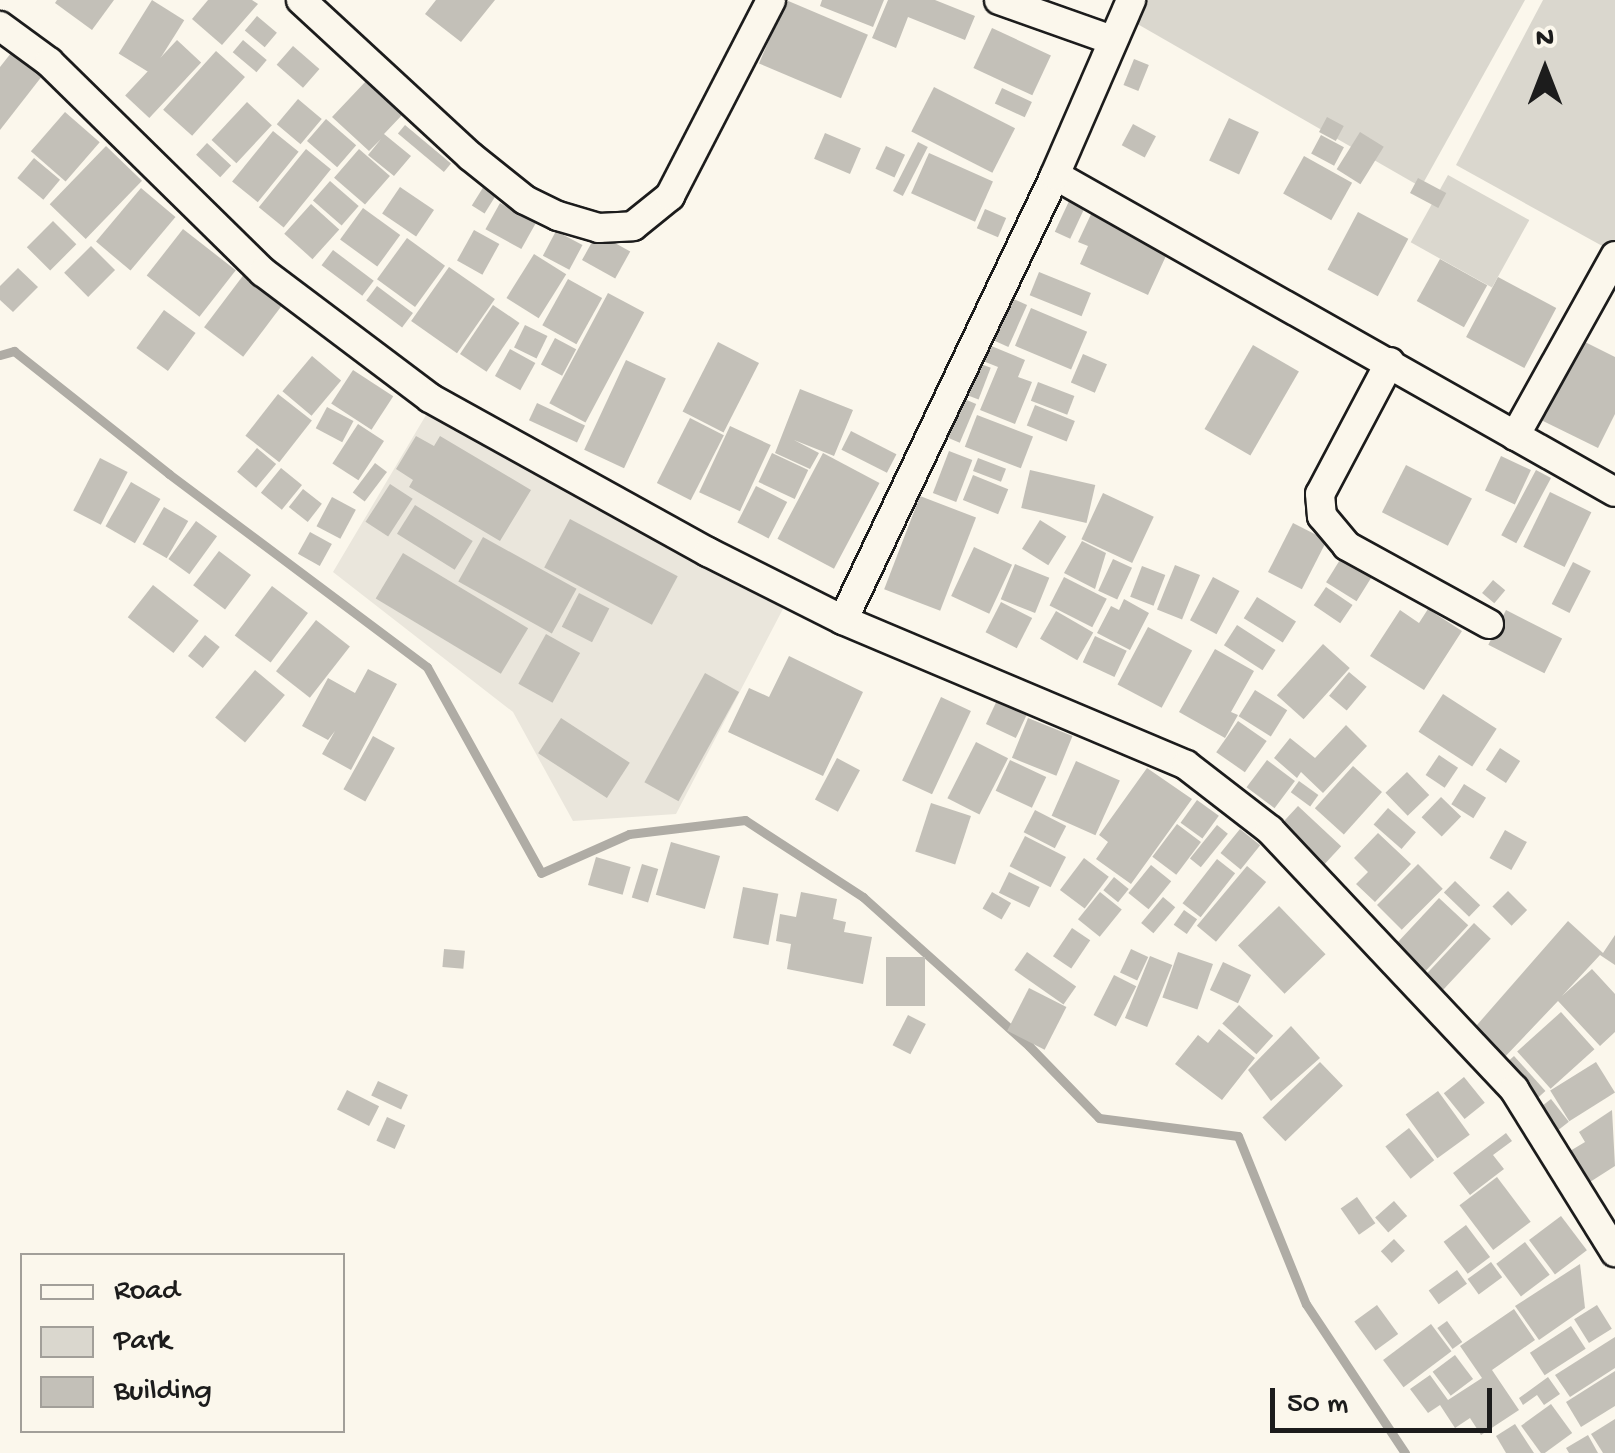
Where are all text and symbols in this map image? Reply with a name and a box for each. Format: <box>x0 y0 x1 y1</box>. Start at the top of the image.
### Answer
north arrow <box>1495 20 1595 120</box>
text: N <box>1536 23 1554 56</box>
legend <box>20 1253 345 1433</box>
text: Road <box>114 1275 180 1310</box>
text: Park <box>114 1325 171 1360</box>
scale bar <box>1275 1368 1498 1430</box>
text: Building <box>114 1375 212 1410</box>
text: 50 m <box>1287 1388 1348 1423</box>

